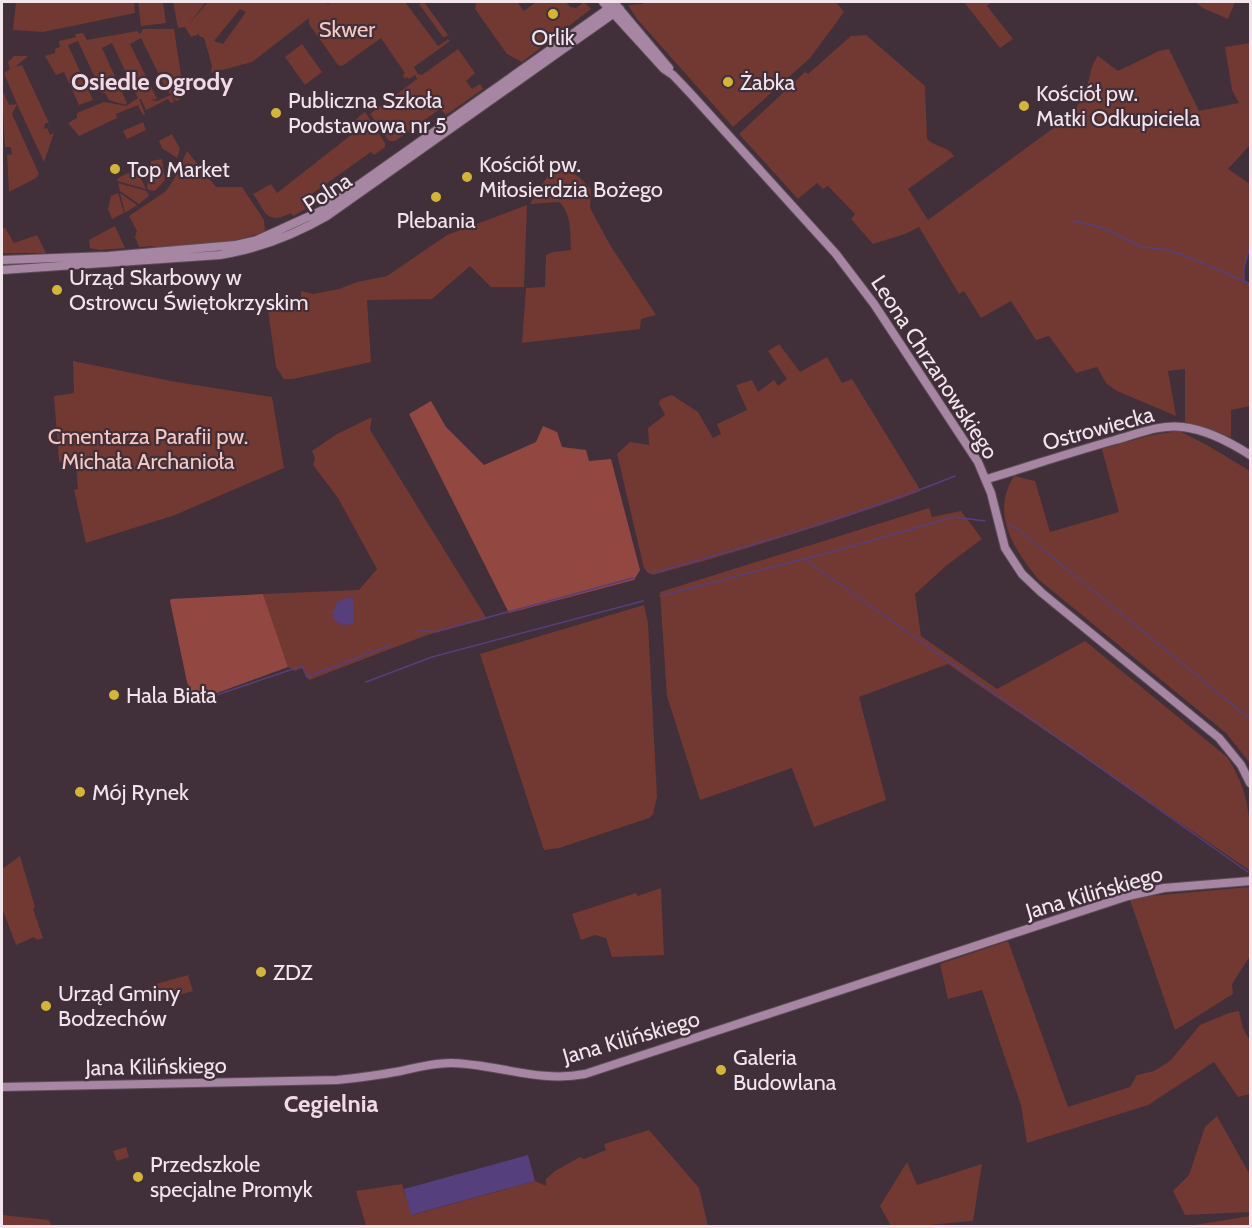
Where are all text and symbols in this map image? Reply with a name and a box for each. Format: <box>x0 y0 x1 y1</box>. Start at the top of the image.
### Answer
marker: Orlik <box>546 7 560 21</box>
park label: Skwer <box>319 16 375 43</box>
place label: Orlik <box>531 24 575 51</box>
district label: Osiedle Ogrody <box>71 67 233 96</box>
place label: Żabka <box>740 69 796 96</box>
marker: Żabka <box>721 75 735 89</box>
place label: Kościół pw. Matki Odkupiciela <box>1036 80 1200 132</box>
place label: Publiczna Szkoła Podstawowa nr 5 <box>288 87 447 139</box>
marker: Kościół pw. Matki Odkupiciela <box>1017 99 1031 113</box>
marker: Publiczna Szkoła Podstawowa nr 5 <box>269 106 283 120</box>
place label: Kościół pw. Miłosierdzia Bożego <box>479 151 663 203</box>
place label: Top Market <box>127 156 230 183</box>
marker: Top Market <box>108 162 122 176</box>
street label: Polna <box>298 167 357 218</box>
marker: Kościół pw. Miłosierdzia Bożego <box>460 170 474 184</box>
marker: Plebania <box>429 190 443 204</box>
place label: Plebania <box>396 207 476 234</box>
place label: Urząd Skarbowy w Ostrowcu Świętokrzyskim <box>69 264 309 316</box>
street label: Leona Chrzanowskiego <box>865 270 1004 464</box>
marker: Urząd Skarbowy w Ostrowcu Świętokrzyskim <box>50 283 64 297</box>
street label: Ostrowiecka <box>1039 401 1157 456</box>
park label: Cmentarza Parafii pw. Michała Archanioła <box>48 423 248 475</box>
place label: Hala Biała <box>126 682 217 709</box>
marker: Hala Biała <box>107 688 121 702</box>
place label: Mój Rynek <box>92 779 189 806</box>
marker: Mój Rynek <box>73 785 87 799</box>
street label: Jana Kilińskiego <box>1021 860 1166 925</box>
place label: ZDZ <box>273 959 313 986</box>
marker: ZDZ <box>254 965 268 979</box>
place label: Urząd Gminy Bodzechów <box>58 980 180 1032</box>
marker: Urząd Gminy Bodzechów <box>39 999 53 1013</box>
street label: Jana Kilińskiego <box>558 1005 703 1070</box>
place label: Galeria Budowlana <box>733 1044 837 1096</box>
street label: Jana Kilińskiego <box>84 1052 227 1081</box>
marker: Galeria Budowlana <box>714 1063 728 1077</box>
district label: Cegielnia <box>284 1089 378 1118</box>
place label: Przedszkole specjalne Promyk <box>150 1151 313 1203</box>
marker: Przedszkole specjalne Promyk <box>131 1170 145 1184</box>

